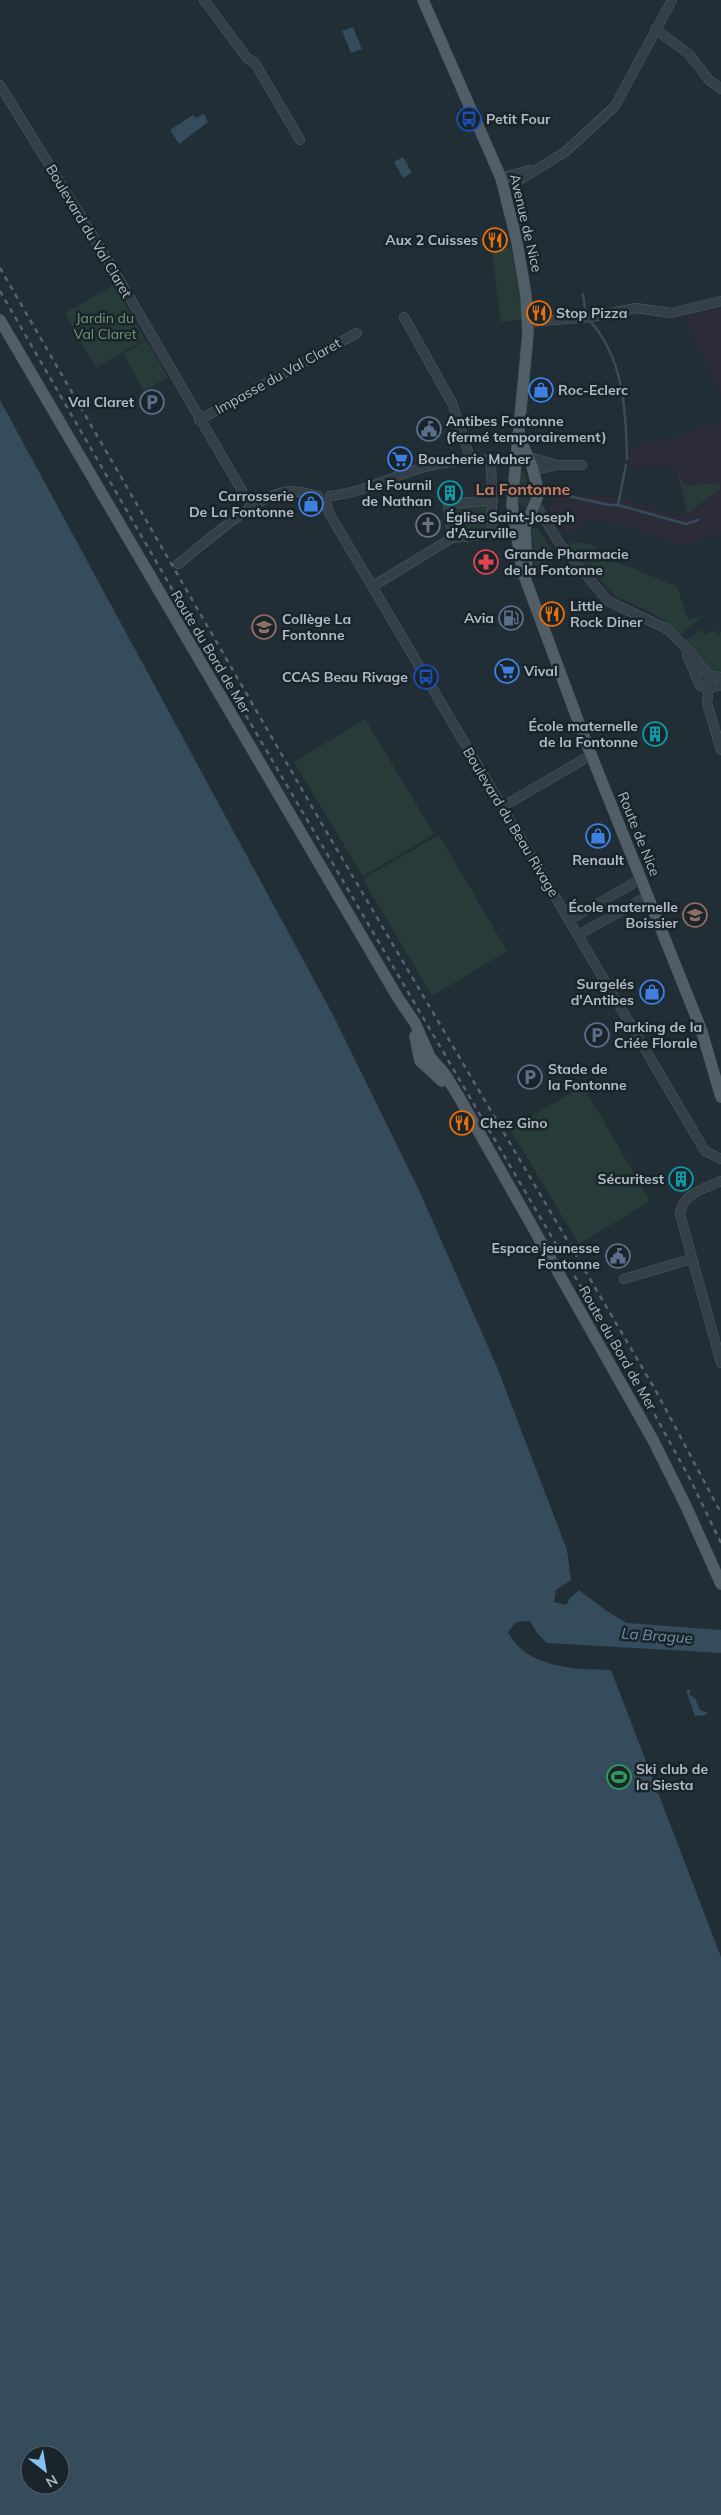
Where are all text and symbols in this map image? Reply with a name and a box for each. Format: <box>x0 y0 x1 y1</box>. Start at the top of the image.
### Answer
bus stop icon: Petit Four <box>456 106 482 132</box>
place label: Petit Four <box>486 110 551 128</box>
street label: Boulevard du Val Claret <box>42 161 136 301</box>
street label: Avenue de Nice <box>506 172 546 274</box>
restaurant icon: Aux 2 Cuisses <box>482 227 508 253</box>
place label: Aux 2 Cuisses <box>385 231 478 249</box>
restaurant icon: Stop Pizza <box>526 300 552 326</box>
place label: Stop Pizza <box>556 304 627 322</box>
park label: Jardin du Val Claret <box>73 309 137 343</box>
street label: Impasse du Val Claret <box>212 334 344 418</box>
shop icon: Roc-Eclerc <box>528 377 554 403</box>
place label: Roc-Eclerc <box>558 381 628 399</box>
parking icon: Val Claret <box>139 389 165 415</box>
place label: Val Claret <box>67 393 135 411</box>
place label: Antibes Fontonne (fermé temporairement) <box>446 412 607 446</box>
public building icon: Antibes Fontonne (fermé temporairement) <box>416 416 442 442</box>
supermarket icon: Boucherie Maher <box>387 446 413 472</box>
place label: Boucherie Maher <box>418 450 531 468</box>
place label: Le Fournil de Nathan <box>362 476 432 510</box>
district label: La Fontonne <box>476 479 571 499</box>
building icon: Le Fournil de Nathan <box>437 480 463 506</box>
place label: Carrosserie De La Fontonne <box>189 487 294 521</box>
shop icon: Carrosserie De La Fontonne <box>298 491 324 517</box>
place label: Église Saint-Joseph d'Azurville <box>446 508 575 542</box>
church icon: Église Saint-Joseph d'Azurville <box>415 512 441 538</box>
place label: Grande Pharmacie de la Fontonne <box>504 545 629 579</box>
pharmacy icon: Grande Pharmacie de la Fontonne <box>473 549 499 575</box>
street label: Route du Bord de Mer <box>167 587 255 718</box>
place label: Little Rock Diner <box>570 597 643 631</box>
restaurant icon: Little Rock Diner <box>539 601 565 627</box>
fuel station icon: Avia <box>498 605 524 631</box>
place label: Avia <box>464 609 494 627</box>
place label: Collège La Fontonne <box>282 610 351 644</box>
school or university icon: Collège La Fontonne <box>251 614 277 640</box>
supermarket icon: Vival <box>494 658 520 684</box>
place label: Vival <box>523 662 558 680</box>
bus stop icon: CCAS Beau Rivage <box>413 664 439 690</box>
place label: CCAS Beau Rivage <box>282 668 408 686</box>
place label: École maternelle de la Fontonne <box>529 717 638 751</box>
building icon: École maternelle de la Fontonne <box>642 721 668 747</box>
street label: Boulevard du Beau Rivage <box>459 744 563 900</box>
street label: Route de Nice <box>614 789 664 879</box>
shop icon: Renault <box>585 823 611 849</box>
place label: Renault <box>572 851 625 869</box>
place label: École maternelle Boissier <box>569 898 678 932</box>
school or university icon: École maternelle Boissier <box>682 902 708 928</box>
place label: Surgelés d'Antibes <box>571 975 634 1009</box>
shop icon: Surgelés d'Antibes <box>639 979 665 1005</box>
place label: Parking de la Criée Florale <box>614 1018 702 1052</box>
parking icon: Parking de la Criée Florale <box>584 1022 610 1048</box>
place label: Stade de la Fontonne <box>548 1060 627 1094</box>
parking icon: Stade de la Fontonne <box>517 1064 543 1090</box>
restaurant icon: Chez Gino <box>449 1110 475 1136</box>
place label: Chez Gino <box>480 1114 548 1132</box>
building icon: Sécuritest <box>668 1166 694 1192</box>
place label: Sécuritest <box>598 1170 665 1188</box>
place label: Espace jeunesse Fontonne <box>491 1239 600 1273</box>
public building icon: Espace jeunesse Fontonne <box>605 1243 631 1269</box>
street label: Route du Bord de Mer <box>575 1283 661 1414</box>
water label: La Brague <box>621 1624 693 1647</box>
place label: Ski club de la Siesta <box>636 1760 708 1794</box>
sports icon: Ski club de la Siesta <box>606 1764 632 1790</box>
north arrow <box>20 2445 70 2495</box>
text: N <box>43 2471 61 2492</box>

